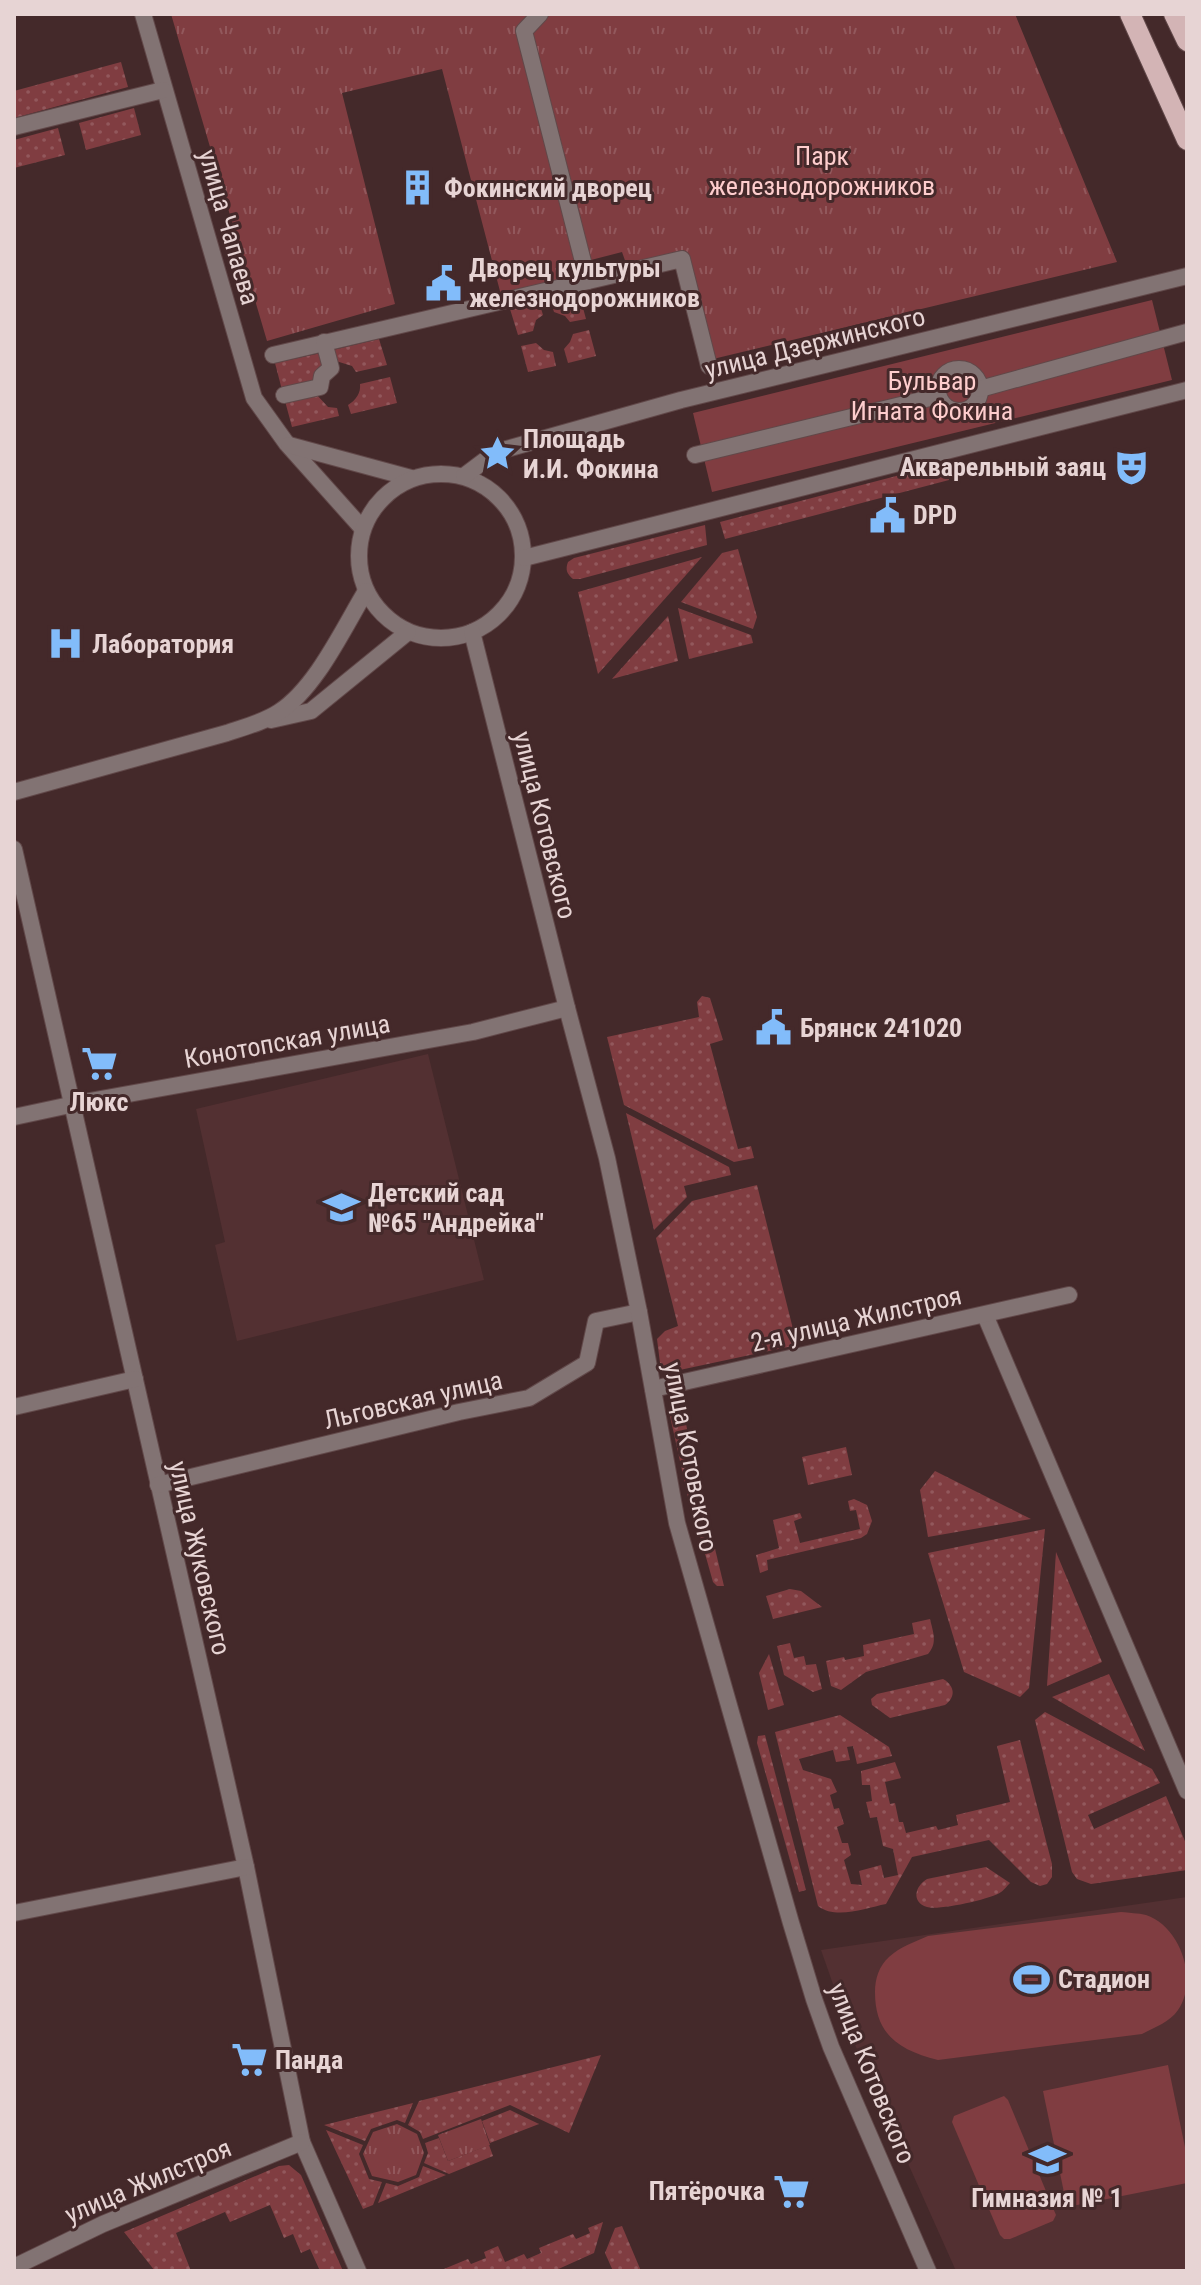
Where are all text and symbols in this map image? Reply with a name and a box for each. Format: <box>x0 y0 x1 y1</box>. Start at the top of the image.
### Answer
park label: Парк железнодорожников <box>709 141 935 201</box>
street label: улица Чапаева <box>192 146 266 308</box>
building icon: Фокинский дворец <box>399 169 437 207</box>
place label: Фокинский дворец <box>444 173 652 203</box>
place label: Дворец культуры железнодорожников <box>469 253 700 313</box>
public building icon: Дворец культуры железнодорожников <box>424 264 462 302</box>
street label: улица Дзержинского <box>702 301 928 385</box>
park label: Бульвар Игната Фокина <box>851 366 1013 426</box>
place label: Площадь И.И. Фокина <box>523 424 659 484</box>
place icon: Площадь И.И. Фокина <box>478 435 516 473</box>
theatre icon: Акварельный заяц <box>1113 448 1151 486</box>
place label: Акварельный заяц <box>900 452 1106 482</box>
public building icon: DPD <box>868 496 906 534</box>
place label: DPD <box>913 500 957 530</box>
hospital icon: Лаборатория <box>47 625 85 663</box>
place label: Лаборатория <box>92 629 234 659</box>
street label: улица Котовского <box>507 728 583 922</box>
street label: Конотопская улица <box>182 1008 392 1074</box>
public building icon: Брянск 241020 <box>755 1009 793 1047</box>
place label: Брянск 241020 <box>800 1013 962 1043</box>
supermarket icon: Люкс <box>80 1044 118 1082</box>
place label: Люкс <box>69 1087 129 1117</box>
place label: Детский сад №65 "Андрейка" <box>368 1178 544 1238</box>
school or university icon: Детский сад №65 "Андрейка" <box>323 1189 361 1227</box>
street label: 2-я улица Жилстроя <box>748 1280 964 1358</box>
street label: улица Котовского <box>658 1360 724 1554</box>
street label: Льговская улица <box>321 1365 505 1435</box>
street label: улица Жуковского <box>163 1458 237 1658</box>
sports icon: Стадион <box>1013 1960 1051 1998</box>
place label: Стадион <box>1058 1964 1150 1994</box>
street label: улица Котовского <box>822 1978 922 2168</box>
supermarket icon: Панда <box>230 2041 268 2079</box>
place label: Панда <box>275 2045 343 2075</box>
street label: улица Жилстроя <box>60 2133 236 2229</box>
school or university icon: Гимназия № 1 <box>1028 2140 1066 2178</box>
supermarket icon: Пятёрочка <box>772 2172 810 2210</box>
place label: Пятёрочка <box>649 2176 765 2206</box>
place label: Гимназия № 1 <box>971 2183 1123 2213</box>

